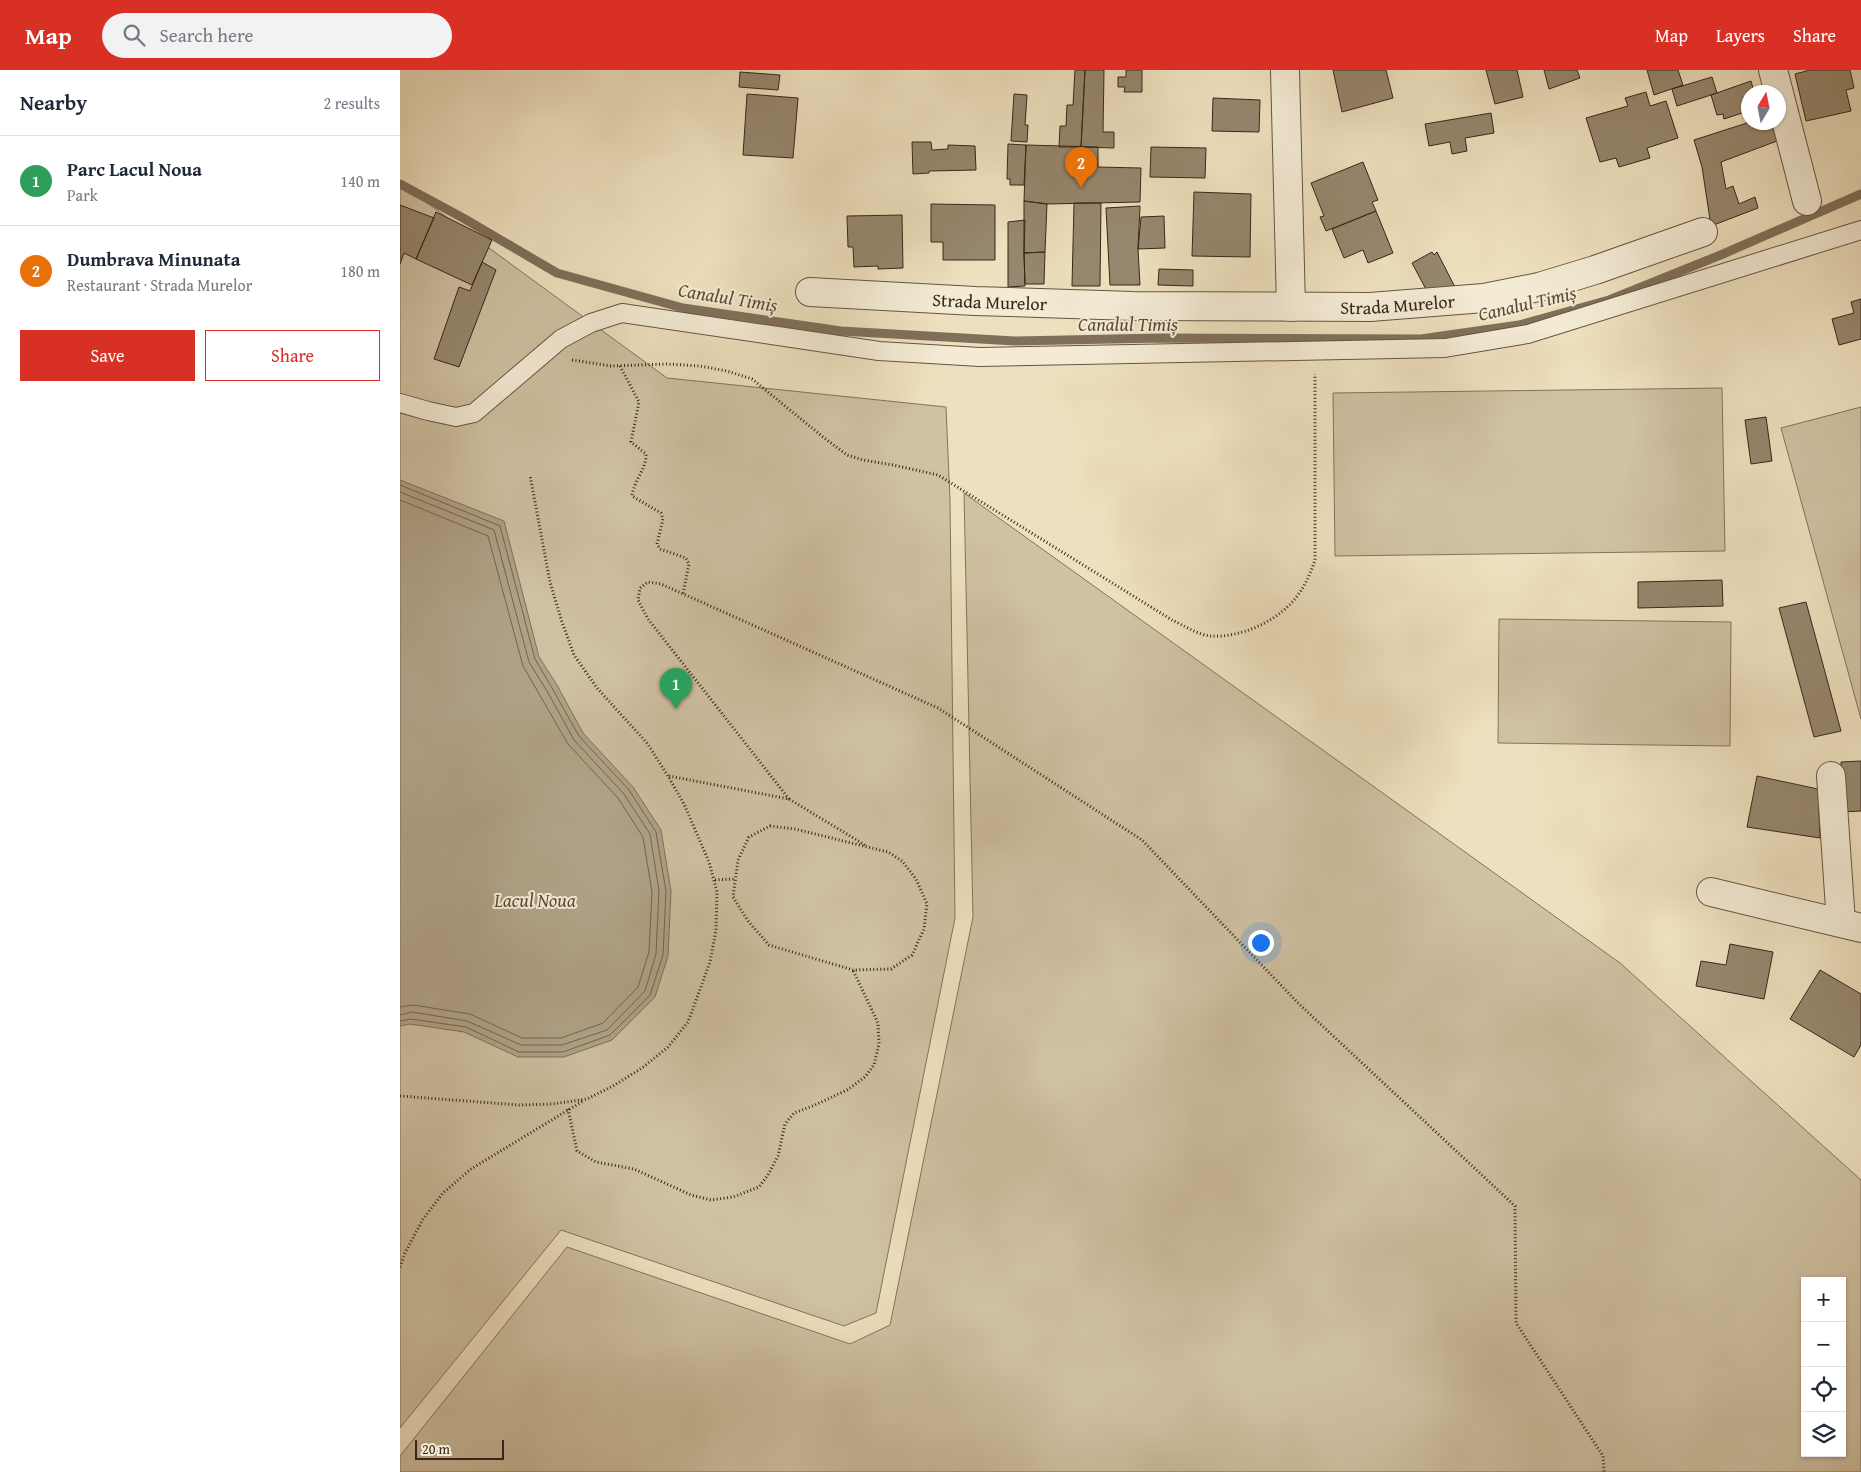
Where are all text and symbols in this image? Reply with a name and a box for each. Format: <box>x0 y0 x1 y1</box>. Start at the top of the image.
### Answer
search box <box>102 13 452 58</box>
text: Map <box>25 18 72 53</box>
icon: search <box>120 21 148 49</box>
text: Search here <box>160 21 253 49</box>
text: Map <box>1655 22 1688 49</box>
text: Layers <box>1716 22 1765 49</box>
text: Share <box>1793 22 1836 49</box>
north arrow <box>1741 85 1786 130</box>
text: Nearby <box>20 87 87 118</box>
text: 2 results <box>323 91 380 115</box>
pin: 2 <box>1065 147 1097 188</box>
text: Parc Lacul Noua <box>67 155 202 183</box>
text: 1 <box>32 169 40 193</box>
text: 140 m <box>340 169 380 193</box>
text: Park <box>67 183 98 207</box>
text: Dumbrava Minunata <box>67 245 241 273</box>
text: 2 <box>32 259 40 283</box>
text: 180 m <box>340 259 380 283</box>
text: Restaurant · Strada Murelor <box>67 273 252 297</box>
water label: Canalul Timiș <box>676 275 780 319</box>
water label: Canalul Timiș <box>1475 278 1579 328</box>
street label: Strada Murelor <box>932 285 1048 317</box>
street label: Strada Murelor <box>1340 287 1456 321</box>
water label: Canalul Timiș <box>1078 310 1178 338</box>
button: Save <box>20 330 195 381</box>
button: Share <box>205 330 380 381</box>
pin: 1 <box>660 668 692 709</box>
water label: Lacul Noua <box>493 886 576 914</box>
your location <box>1248 930 1274 956</box>
map controls <box>1801 1277 1846 1457</box>
button: + <box>1801 1277 1846 1322</box>
button: − <box>1801 1322 1846 1367</box>
button: locate <box>1801 1367 1846 1412</box>
button: layers <box>1801 1412 1846 1457</box>
scale bar <box>415 1437 504 1460</box>
text: 20 m <box>422 1439 450 1459</box>

